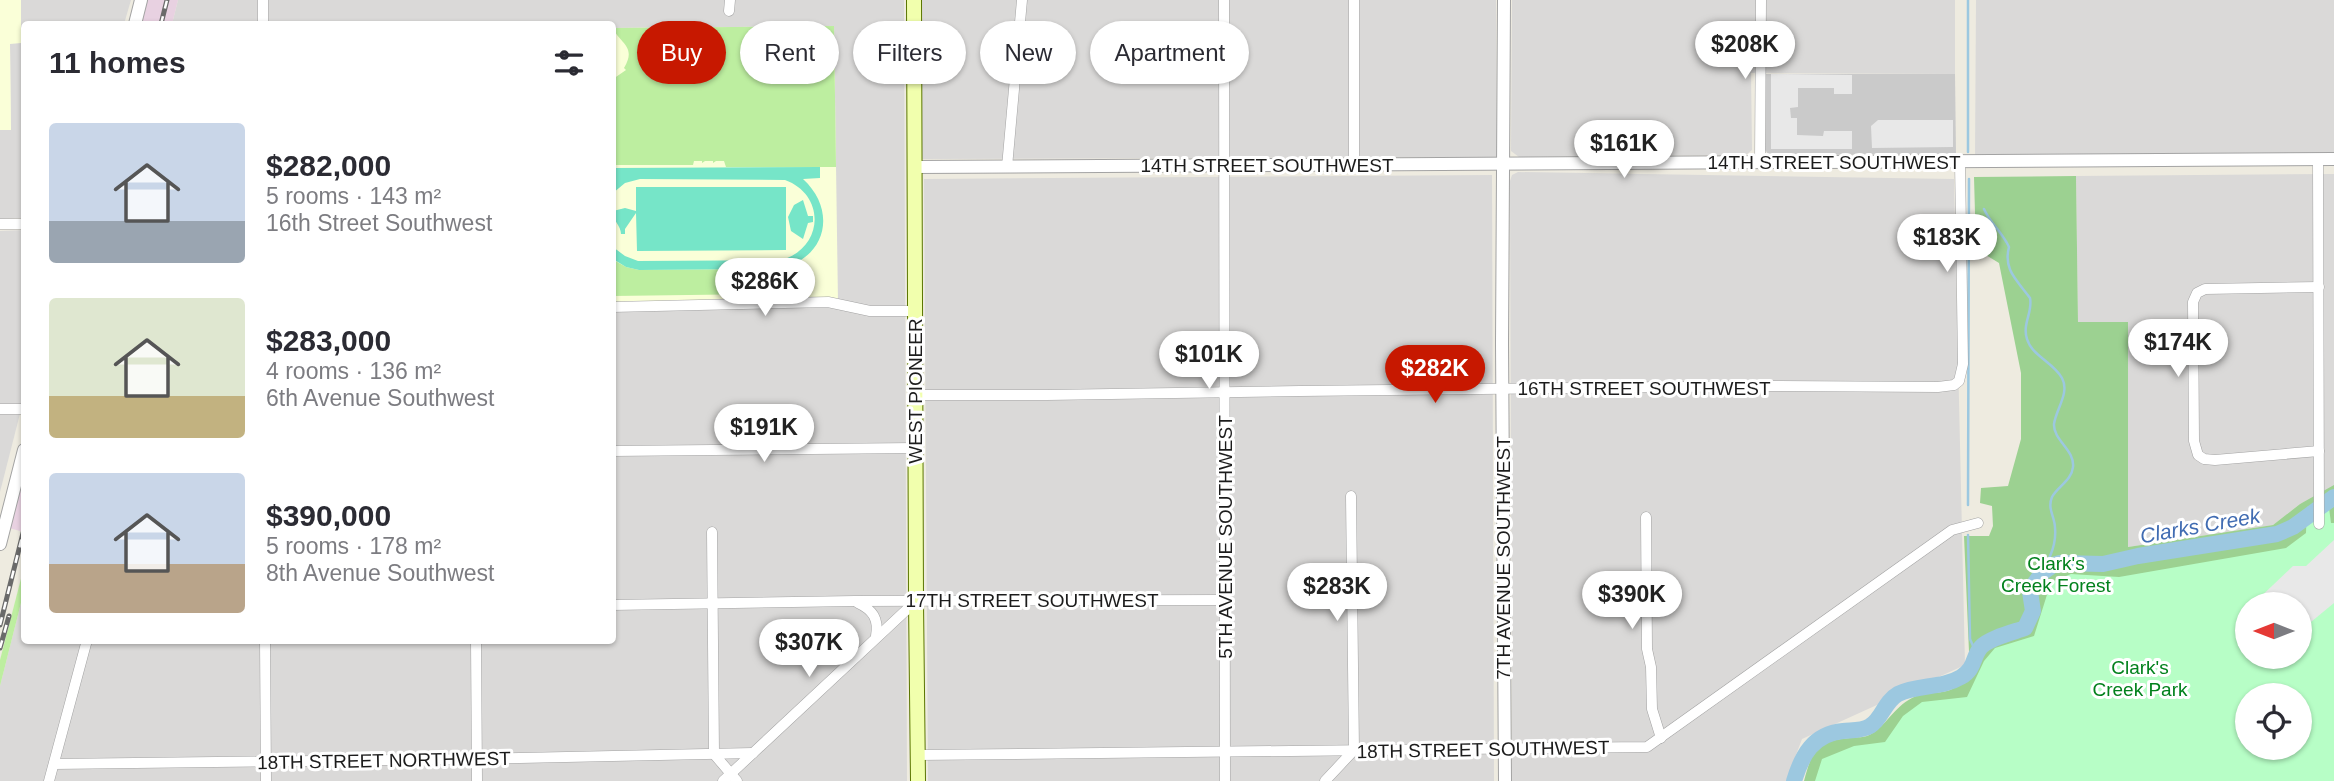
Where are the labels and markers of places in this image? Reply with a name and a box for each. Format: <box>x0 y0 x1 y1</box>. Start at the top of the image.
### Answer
pin: $208K <box>1696 22 1794 81</box>
pin: $161K <box>1575 120 1673 180</box>
pin: $183K <box>1898 215 1996 274</box>
pin: $286K <box>716 258 814 318</box>
pin: $174K <box>2129 320 2227 379</box>
pin: $101K <box>1160 332 1258 391</box>
pin: $282K <box>1386 346 1484 405</box>
pin: $191K <box>715 405 813 464</box>
pin: $283K <box>1288 564 1386 623</box>
pin: $390K <box>1583 572 1681 631</box>
pin: $307K <box>760 620 858 679</box>

